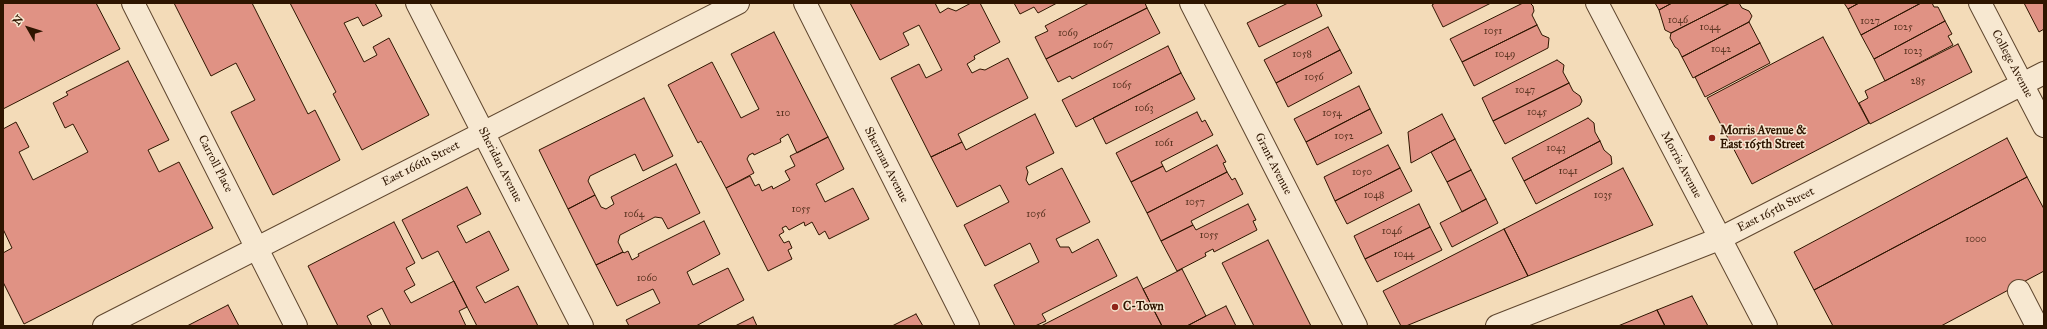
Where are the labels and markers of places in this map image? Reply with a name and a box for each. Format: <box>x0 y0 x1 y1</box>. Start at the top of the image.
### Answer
place label: Morris Avenue & East 165th Street <box>1720 124 1806 152</box>
marker: Morris Avenue & East 165th Street <box>1707 133 1717 143</box>
place label: C-Town <box>1123 300 1164 314</box>
marker: C-Town <box>1110 302 1120 312</box>

